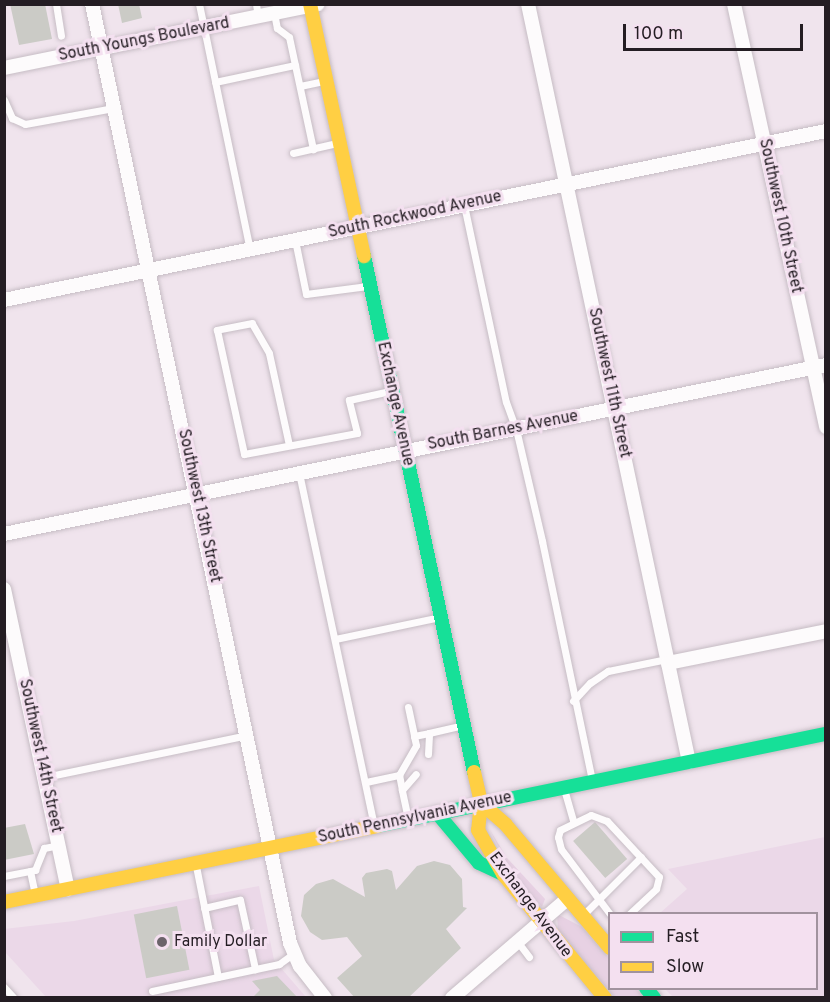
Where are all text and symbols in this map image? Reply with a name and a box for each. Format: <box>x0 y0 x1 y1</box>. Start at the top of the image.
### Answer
scale bar <box>626 12 806 50</box>
street label: South Youngs Boulevard <box>57 14 231 66</box>
text: 100 m <box>634 23 683 46</box>
street label: Southwest 10th Street <box>754 137 806 295</box>
street label: South Rockwood Avenue <box>326 187 504 243</box>
street label: Southwest 11th Street <box>584 306 634 460</box>
street label: Exchange Avenue <box>372 340 418 468</box>
street label: South Barnes Avenue <box>426 407 580 455</box>
street label: Southwest 13th Street <box>173 427 225 585</box>
street label: Southwest 14th Street <box>14 677 66 835</box>
street label: South Pennsylvania Avenue <box>316 788 514 848</box>
street label: Exchange Avenue <box>484 848 576 962</box>
legend <box>608 912 818 990</box>
text: Fast <box>666 926 699 949</box>
place label: Family Dollar <box>174 932 267 952</box>
marker: Family Dollar <box>155 935 169 949</box>
text: Slow <box>666 956 704 979</box>

